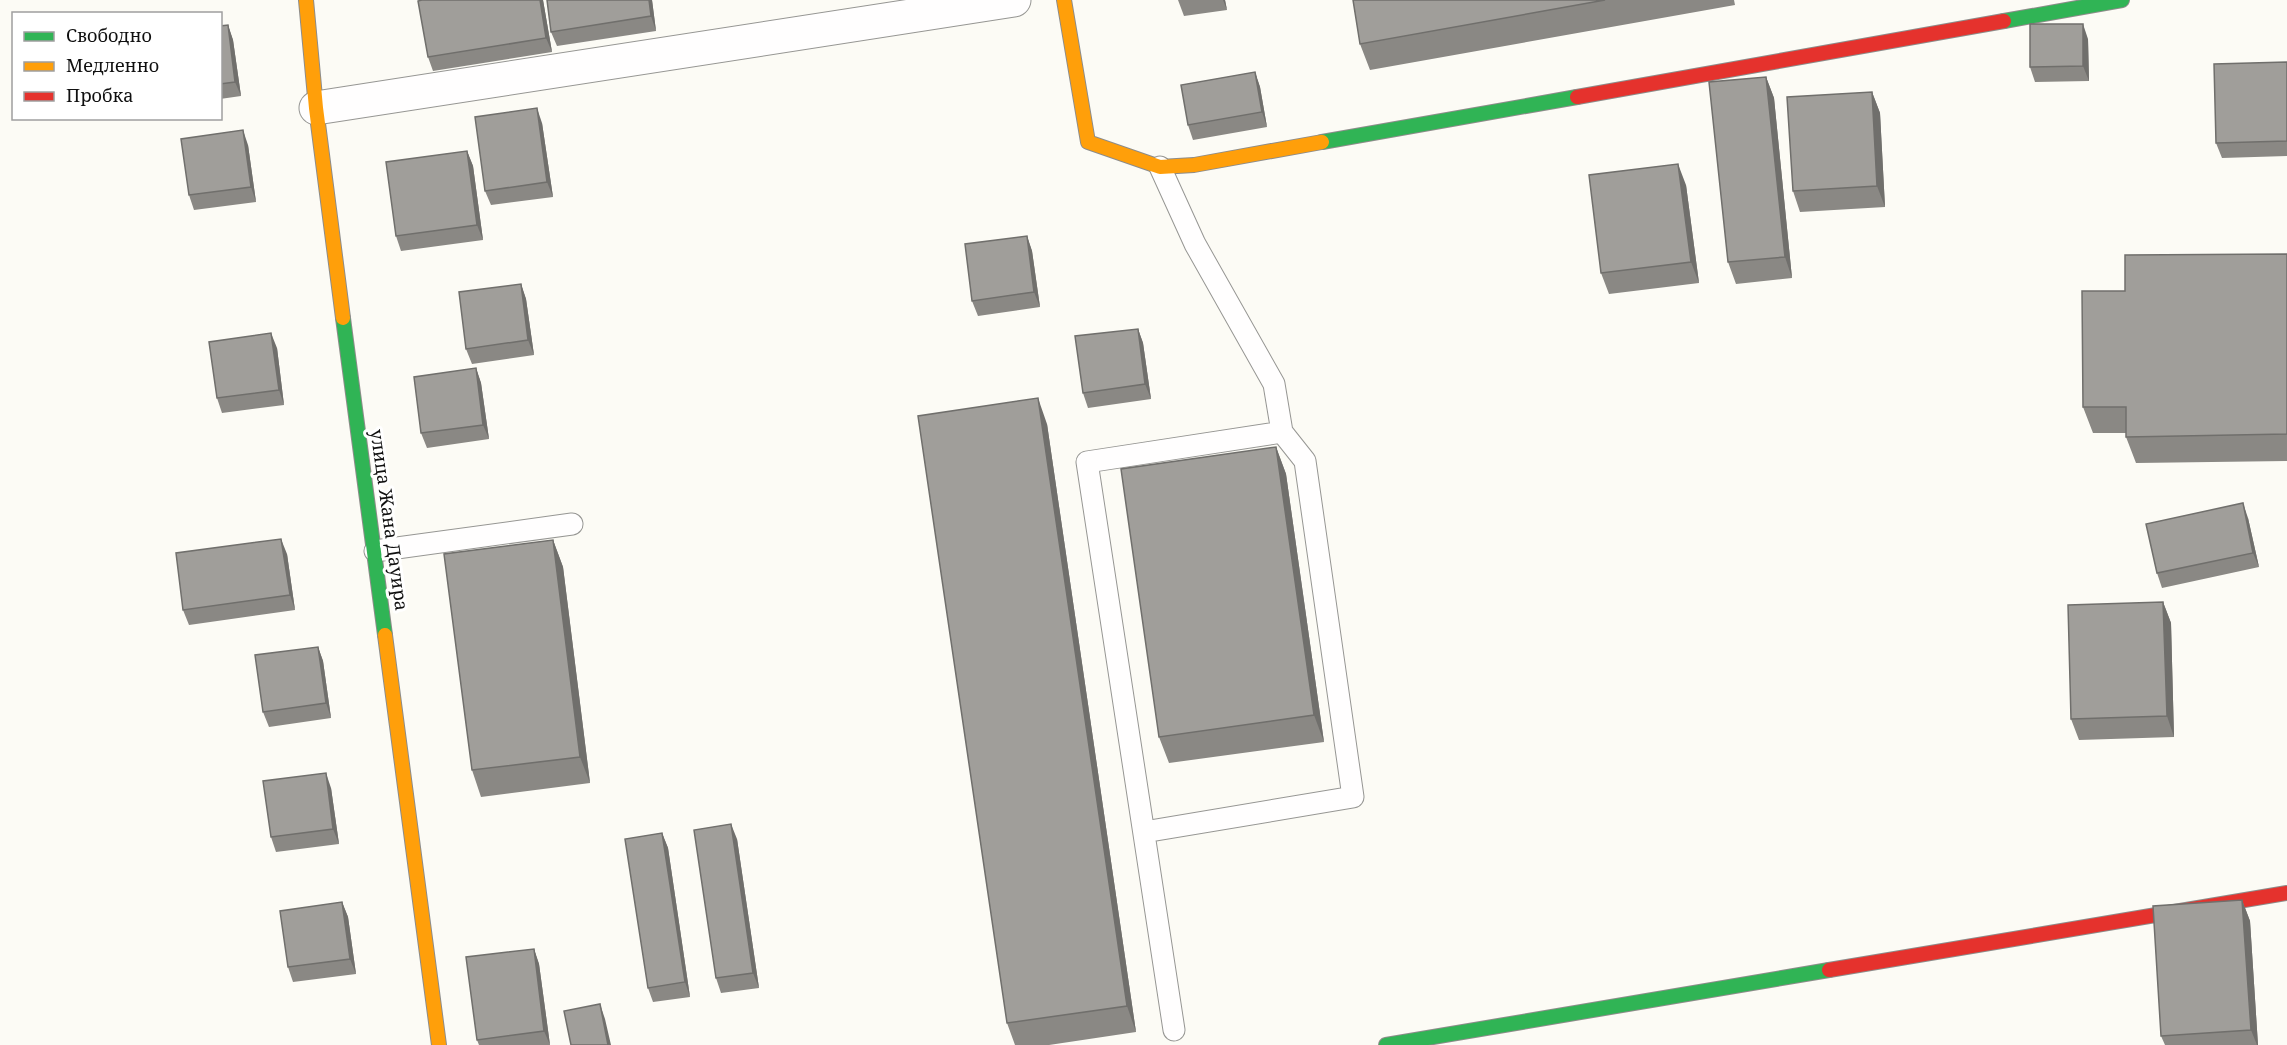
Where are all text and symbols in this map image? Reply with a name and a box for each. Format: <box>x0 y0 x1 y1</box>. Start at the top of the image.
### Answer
legend <box>12 12 222 120</box>
text: Свободно <box>66 23 152 47</box>
text: Медленно <box>66 53 159 77</box>
text: Пробка <box>66 83 133 107</box>
street label: улица Жана Дауира <box>365 428 415 612</box>

